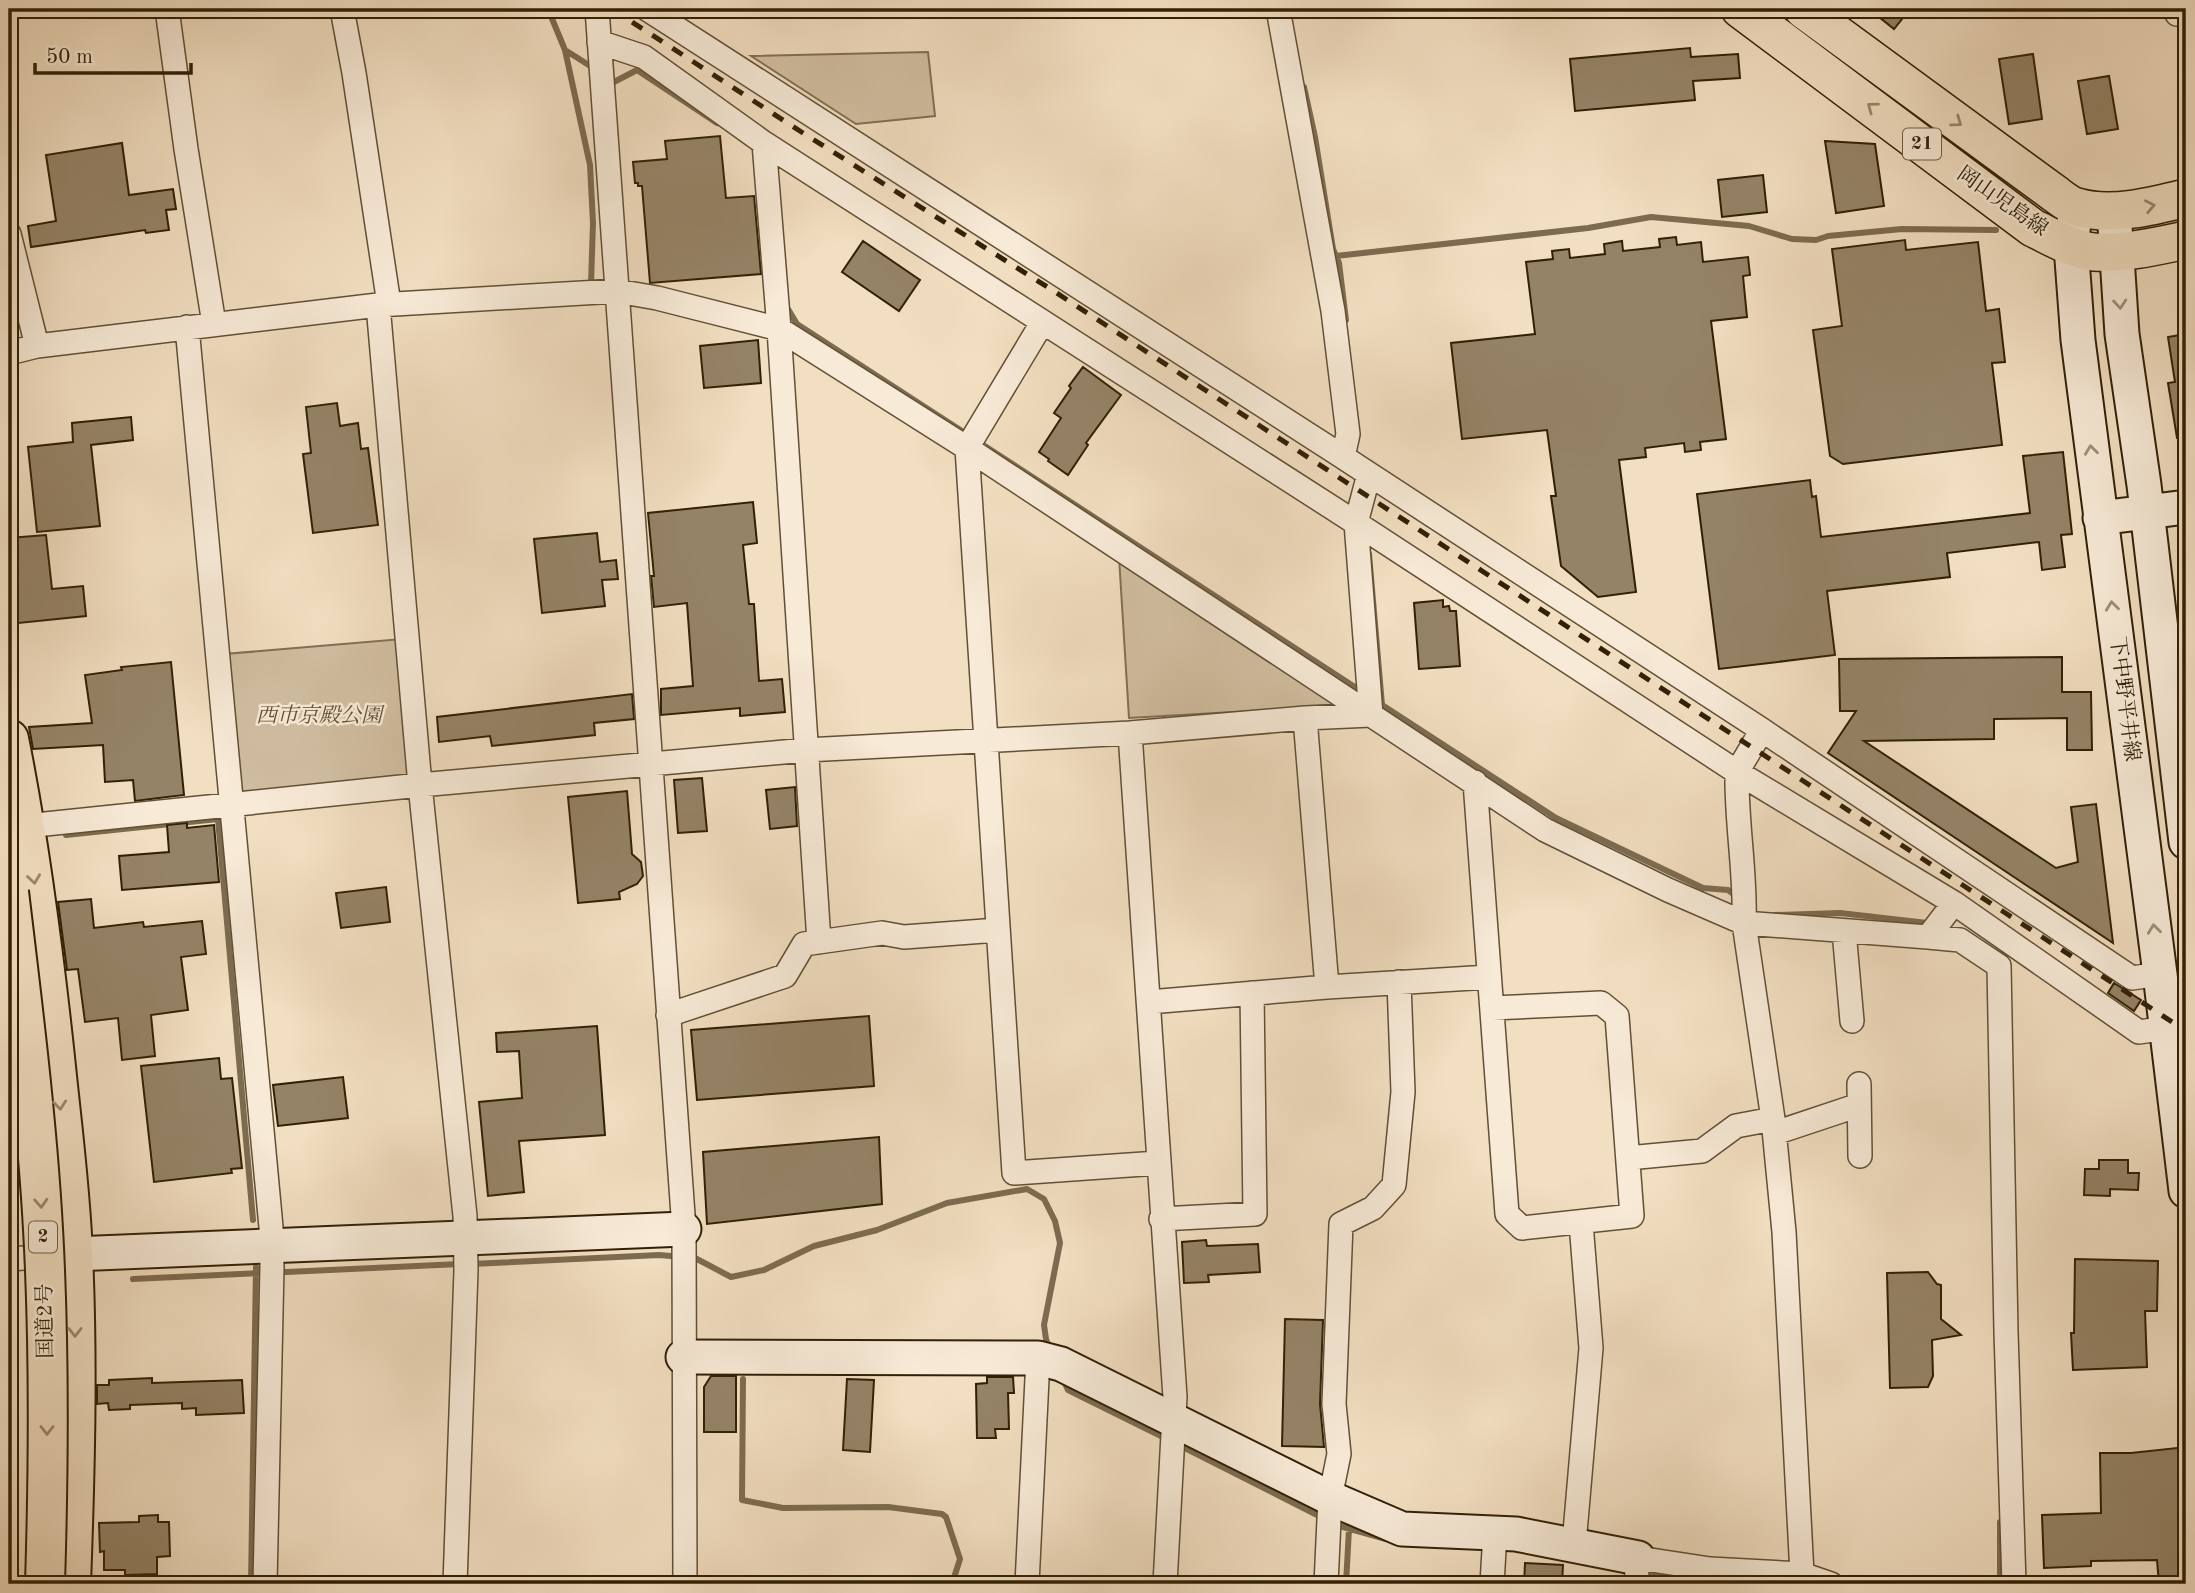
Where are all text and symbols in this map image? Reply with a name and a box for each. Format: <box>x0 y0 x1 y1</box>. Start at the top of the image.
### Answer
scale bar <box>35 32 191 76</box>
text: 50 m <box>46 47 93 68</box>
one-way arrow <box>1867 103 1880 115</box>
one-way arrow <box>1949 114 1962 126</box>
road number: 21 <box>1903 128 1941 160</box>
street label: 岡山児島線 <box>1953 162 2052 241</box>
one-way arrow <box>2144 199 2156 214</box>
one-way arrow <box>2112 298 2127 309</box>
one-way arrow <box>2084 444 2099 456</box>
one-way arrow <box>2104 600 2119 612</box>
street label: 下中野平井線 <box>2106 635 2144 763</box>
park label: 西市京殿公園 <box>256 704 385 727</box>
one-way arrow <box>26 873 41 885</box>
one-way arrow <box>2147 923 2162 935</box>
one-way arrow <box>52 1099 67 1110</box>
one-way arrow <box>33 1198 48 1209</box>
road number: 2 <box>29 1222 57 1252</box>
street label: 国道2号 <box>33 1283 57 1359</box>
one-way arrow <box>67 1326 82 1337</box>
one-way arrow <box>40 1425 55 1436</box>

